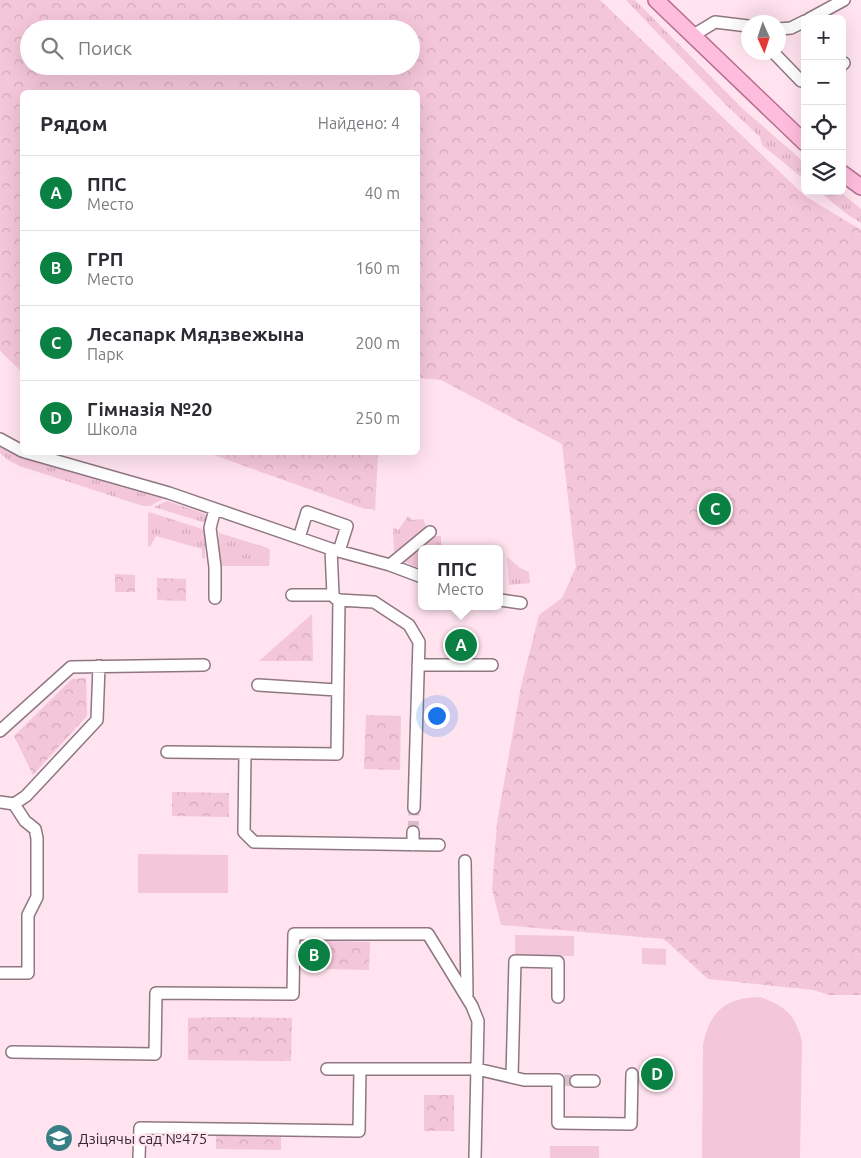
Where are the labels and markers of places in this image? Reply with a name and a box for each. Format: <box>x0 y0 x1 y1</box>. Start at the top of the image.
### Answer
pin: C <box>699 490 731 528</box>
pin: A <box>445 626 477 664</box>
pin: B <box>298 936 330 974</box>
pin: D <box>641 1055 673 1093</box>
school or university icon: Дзіцячы сад №475 <box>44 1123 74 1153</box>
place label: Дзіцячы сад №475 <box>78 1130 207 1147</box>

